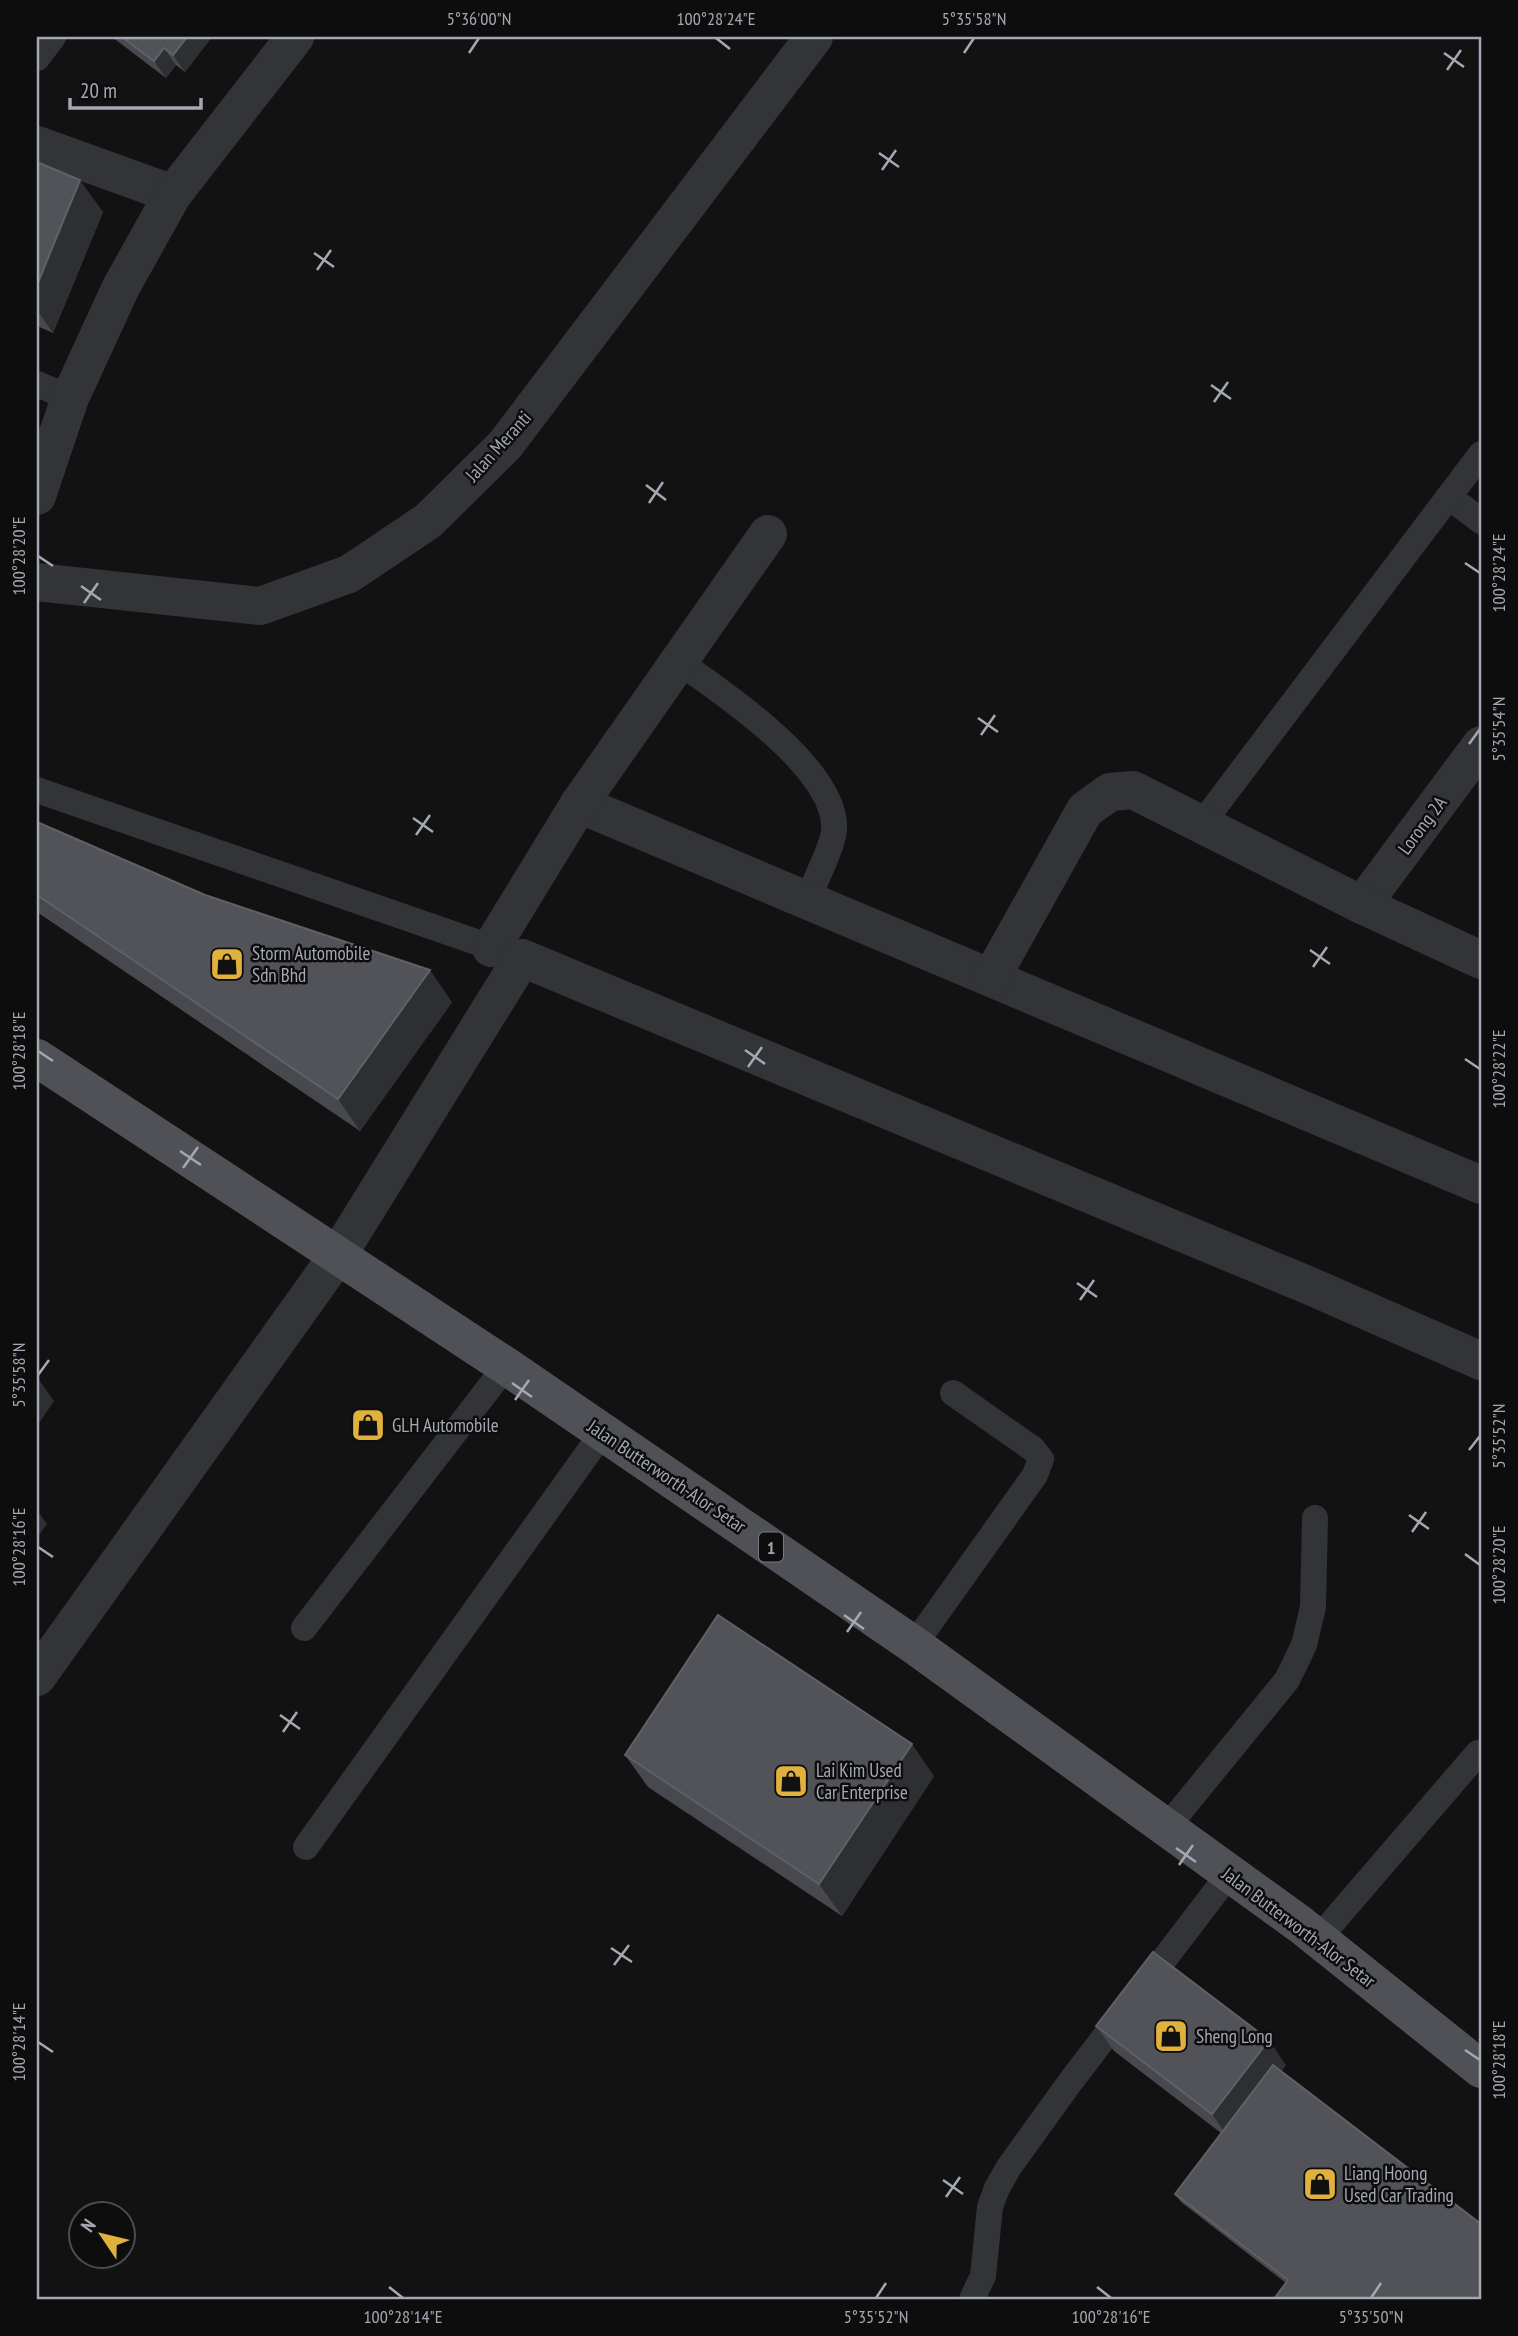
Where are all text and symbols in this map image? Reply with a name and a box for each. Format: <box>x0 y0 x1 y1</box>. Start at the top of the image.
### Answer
text: 5°36'00"N <box>447 7 511 30</box>
text: 100°28'24"E <box>677 7 755 30</box>
text: 5°35'58"N <box>942 7 1006 30</box>
scale bar <box>70 66 201 110</box>
text: 20 m <box>80 77 117 104</box>
street label: Jalan Meranti <box>459 406 536 487</box>
text: 100°28'20"E <box>7 517 30 595</box>
text: 100°28'24"E <box>1487 534 1510 612</box>
text: 5°35'54"N <box>1487 697 1510 761</box>
street label: Lorong 2A <box>1392 791 1452 859</box>
place label: Storm Automobile Sdn Bhd <box>252 941 370 987</box>
shop icon: Storm Automobile Sdn Bhd <box>208 945 246 983</box>
text: 100°28'18"E <box>7 1012 30 1090</box>
text: 100°28'22"E <box>1487 1030 1510 1108</box>
text: 5°35'58"N <box>7 1343 30 1407</box>
text: 5°35'52"N <box>1487 1404 1510 1468</box>
shop icon: GLH Automobile <box>349 1406 387 1444</box>
place label: GLH Automobile <box>392 1413 499 1437</box>
street label: Jalan Butterworth-Alor Setar <box>582 1414 751 1538</box>
text: 100°28'16"E <box>7 1508 30 1586</box>
text: 100°28'20"E <box>1487 1526 1510 1604</box>
road number: 1 <box>759 1532 783 1562</box>
place label: Lai Kim Used Car Enterprise <box>816 1758 908 1804</box>
shop icon: Lai Kim Used Car Enterprise <box>772 1762 810 1800</box>
street label: Jalan Butterworth-Alor Setar <box>1217 1861 1381 1993</box>
text: 100°28'14"E <box>7 2003 30 2081</box>
shop icon: Sheng Long <box>1152 2017 1190 2055</box>
text: 100°28'18"E <box>1487 2021 1510 2099</box>
place label: Sheng Long <box>1196 2024 1273 2048</box>
place label: Liang Hoong Used Car Trading <box>1344 2161 1454 2207</box>
shop icon: Liang Hoong Used Car Trading <box>1301 2165 1339 2203</box>
north arrow <box>66 2200 136 2270</box>
text: N <box>75 2214 101 2236</box>
text: 100°28'14"E <box>364 2305 442 2328</box>
text: 5°35'52"N <box>844 2305 908 2328</box>
text: 100°28'16"E <box>1072 2305 1150 2328</box>
text: 5°35'50"N <box>1339 2305 1403 2328</box>

